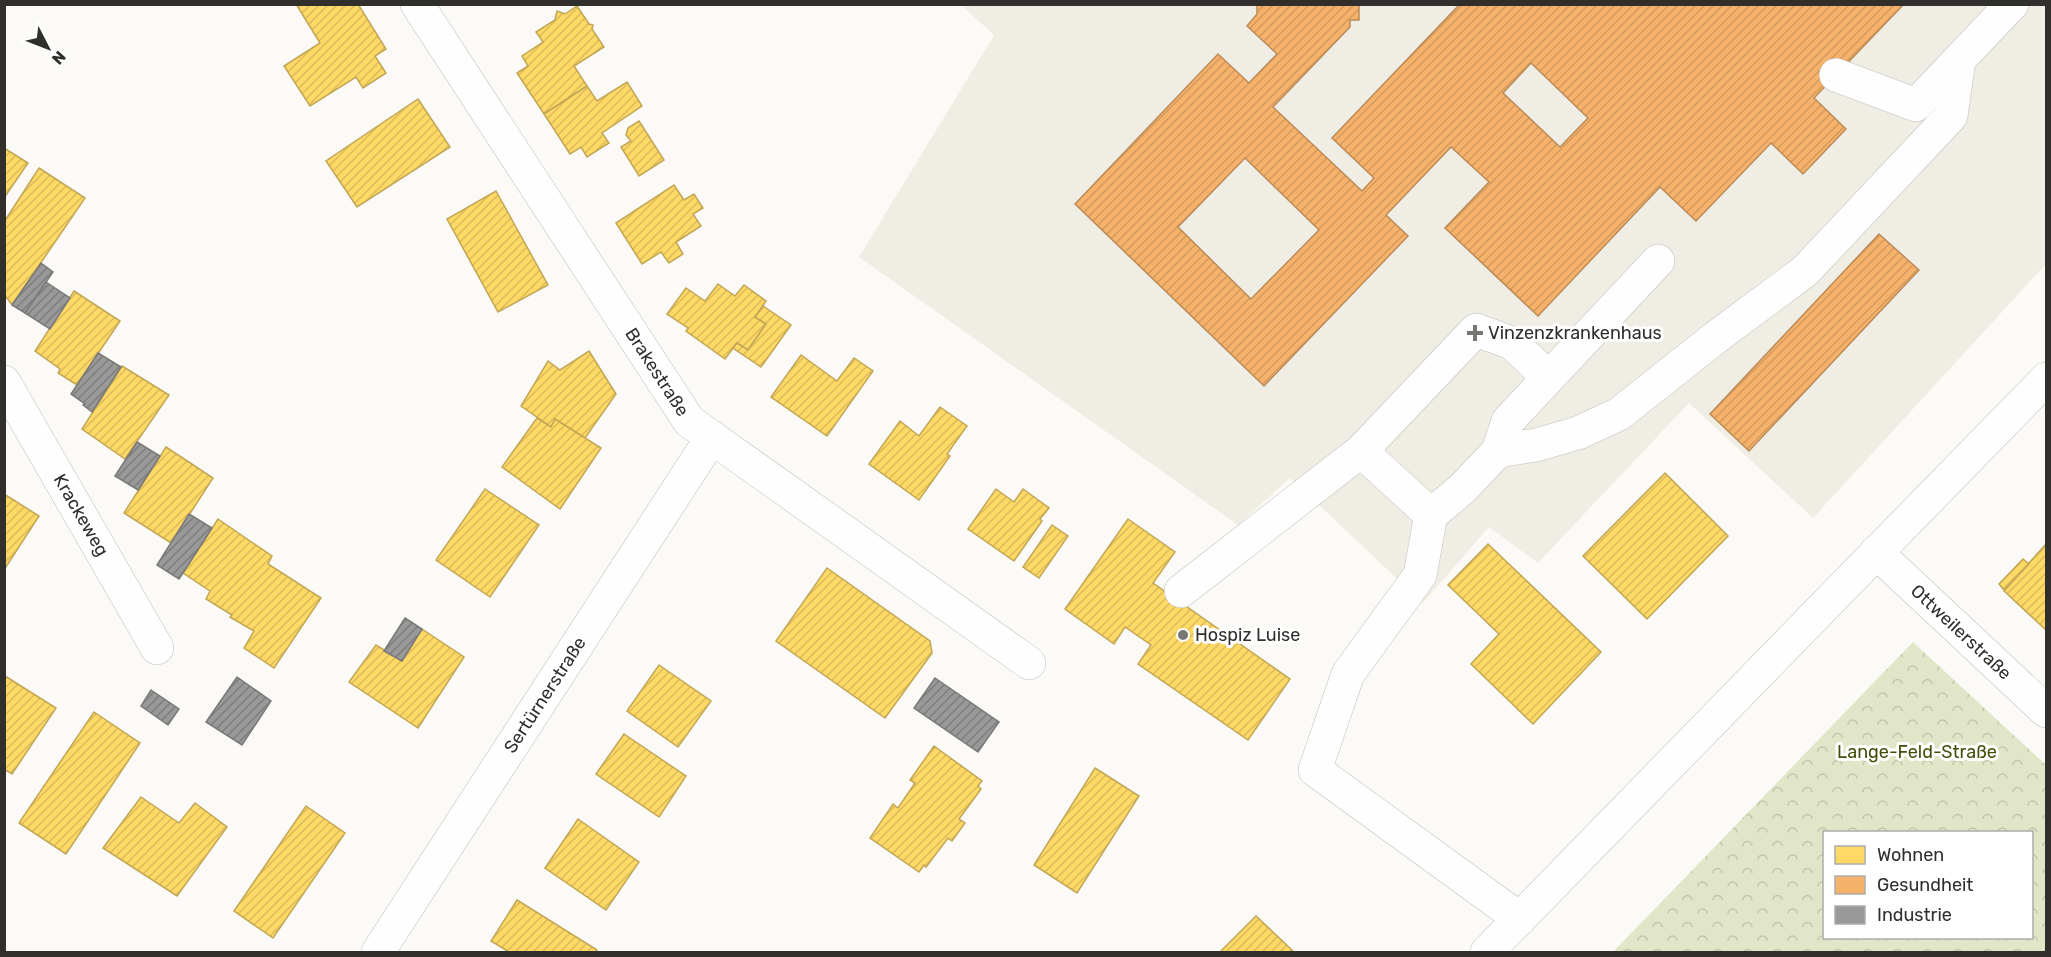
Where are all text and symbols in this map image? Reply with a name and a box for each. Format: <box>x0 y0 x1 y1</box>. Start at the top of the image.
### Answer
north arrow <box>18 18 78 78</box>
text: N <box>48 47 70 68</box>
place label: Vinzenzkrankenhaus <box>1488 322 1662 344</box>
street label: Brakestraße <box>620 324 694 420</box>
marker: Vinzenzkrankenhaus <box>1466 324 1484 342</box>
street label: Krackeweg <box>49 470 113 560</box>
street label: Ottweilerstraße <box>1906 580 2016 684</box>
place label: Hospiz Luise <box>1195 624 1300 646</box>
marker: Hospiz Luise <box>1176 628 1190 642</box>
street label: Sertürnerstraße <box>499 633 591 757</box>
park label: Lange-Feld-Straße <box>1837 741 1997 763</box>
legend <box>1823 831 2033 939</box>
text: Wohnen <box>1877 844 1944 866</box>
text: Gesundheit <box>1877 874 1973 896</box>
text: Industrie <box>1877 904 1952 926</box>

